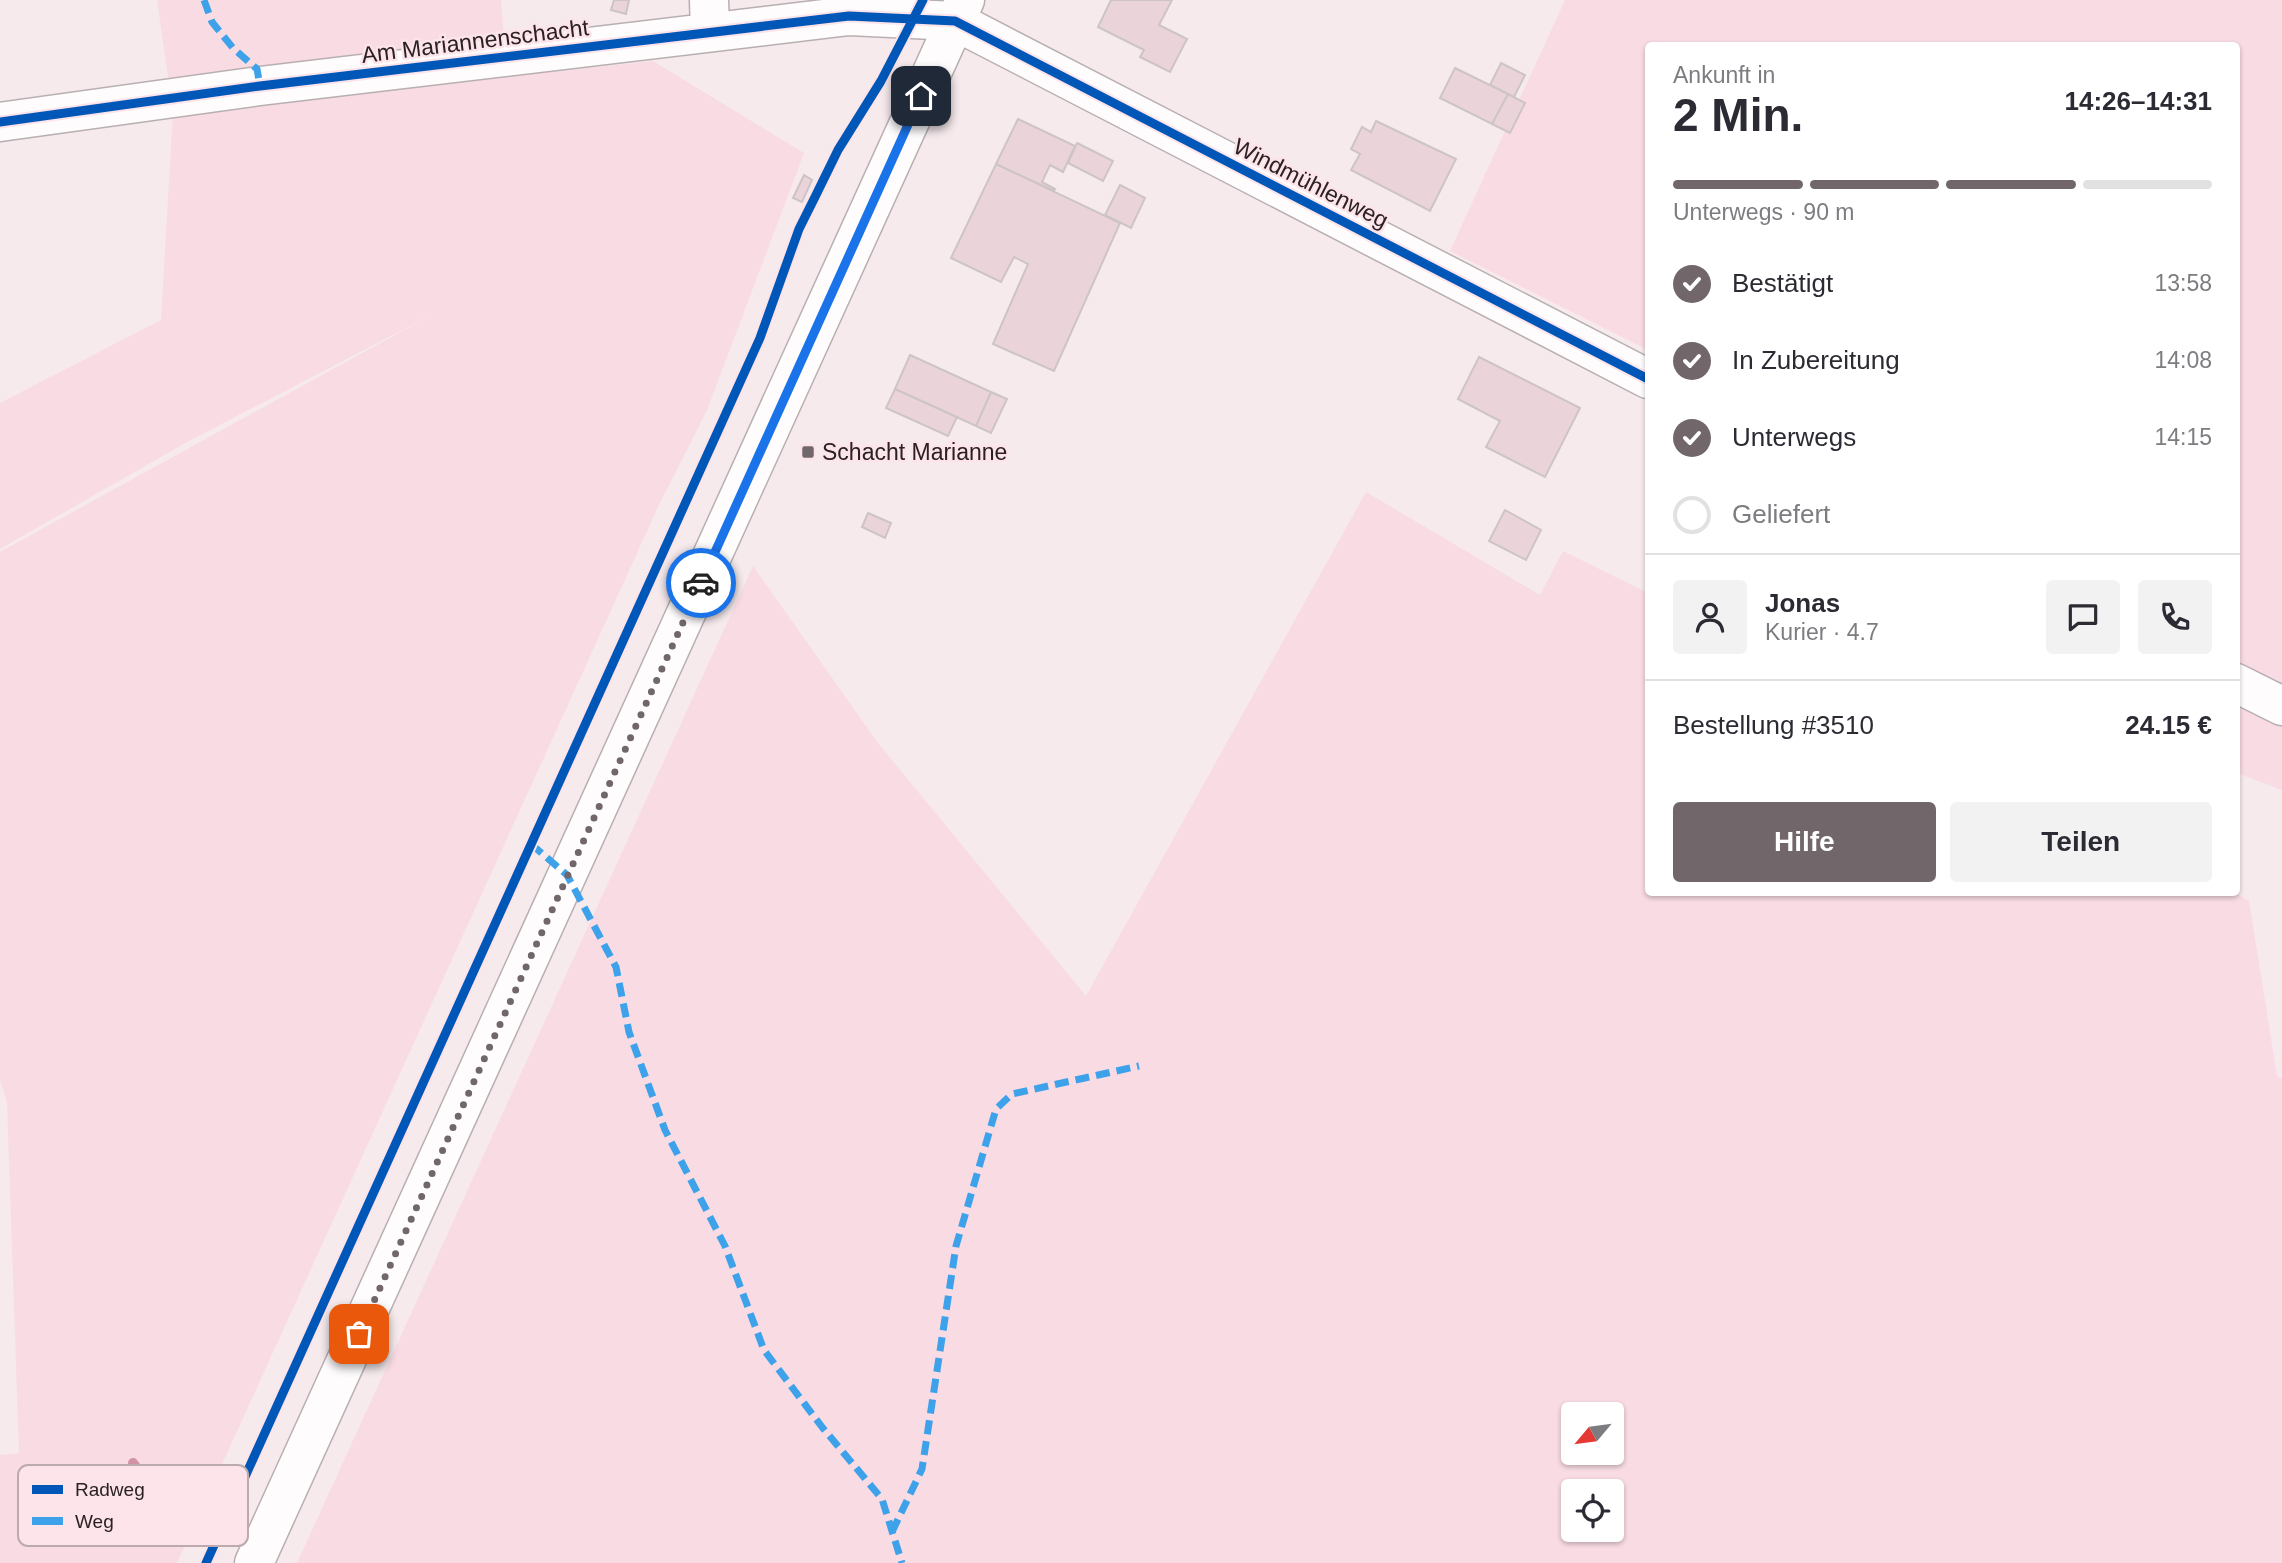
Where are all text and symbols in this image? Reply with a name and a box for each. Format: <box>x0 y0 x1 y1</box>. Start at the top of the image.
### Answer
street label: Am Mariannenschacht <box>360 14 591 68</box>
text: Ankunft in <box>1673 62 1775 88</box>
pin <box>891 66 951 126</box>
icon: home <box>902 77 940 115</box>
text: 14:26–14:31 <box>2065 86 2212 116</box>
text: 2 Min. <box>1673 89 1803 141</box>
street label: Windmühlenweg <box>1229 133 1393 233</box>
text: Unterwegs · 90 m <box>1673 199 1855 225</box>
icon: check <box>1673 265 1711 303</box>
text: Bestätigt <box>1732 268 1833 298</box>
text: 13:58 <box>2154 270 2212 296</box>
icon: check <box>1673 342 1711 380</box>
text: In Zubereitung <box>1732 345 1900 375</box>
text: 14:08 <box>2154 347 2212 373</box>
icon: check <box>1673 419 1711 457</box>
text: Unterwegs <box>1732 422 1856 452</box>
text: 14:15 <box>2154 424 2212 450</box>
place label: Schacht Marianne <box>822 439 1007 465</box>
marker: Schacht Marianne <box>800 444 816 460</box>
text: Geliefert <box>1732 499 1830 529</box>
courier <box>666 548 736 618</box>
icon: car <box>682 564 720 602</box>
button: person <box>1673 580 1747 654</box>
button: chat <box>2046 580 2120 654</box>
button: phone <box>2138 580 2212 654</box>
text: Jonas <box>1765 588 1840 618</box>
text: Kurier · 4.7 <box>1765 619 1879 645</box>
text: Bestellung #3510 <box>1673 710 1874 740</box>
text: 24.15 € <box>2125 710 2212 740</box>
button: Hilfe <box>1673 802 1936 882</box>
button: Teilen <box>1950 802 2212 882</box>
pin <box>329 1304 389 1364</box>
icon: bag <box>340 1315 378 1353</box>
north arrow <box>1561 1402 1624 1465</box>
map controls <box>1561 1402 1624 1542</box>
legend <box>18 1465 248 1546</box>
text: Radweg <box>75 1479 145 1500</box>
button: locate <box>1561 1479 1624 1542</box>
text: Weg <box>75 1511 114 1532</box>

